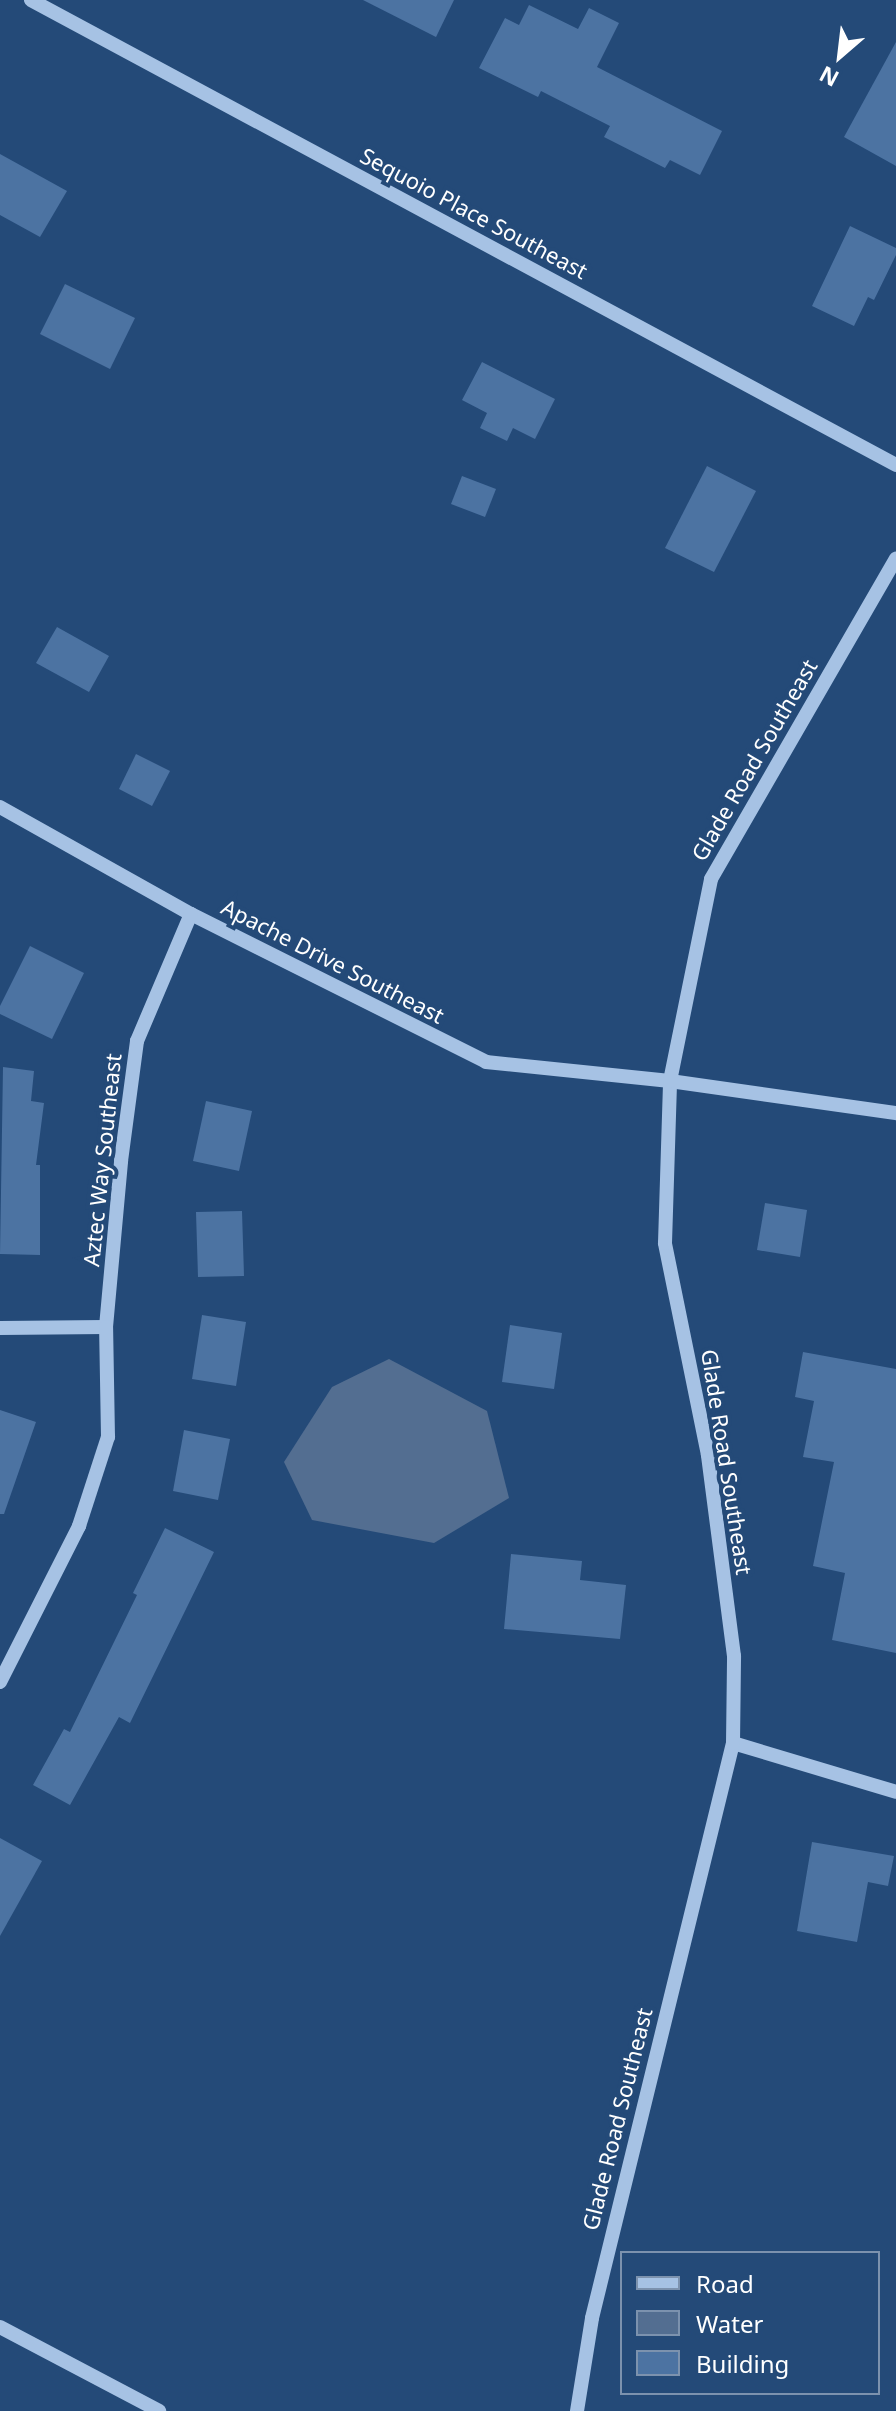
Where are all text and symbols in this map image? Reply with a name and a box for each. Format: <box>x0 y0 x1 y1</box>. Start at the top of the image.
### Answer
north arrow <box>800 16 880 96</box>
text: N <box>814 60 844 95</box>
street label: Sequoio Place Southeast <box>356 142 592 284</box>
street label: Glade Road Southeast <box>686 655 822 865</box>
street label: Apache Drive Southeast <box>217 893 449 1029</box>
street label: Aztec Way Southeast <box>78 1052 126 1268</box>
street label: Glade Road Southeast <box>696 1347 758 1577</box>
street label: Glade Road Southeast <box>577 2005 657 2233</box>
legend <box>620 2251 880 2395</box>
text: Road <box>696 2267 754 2300</box>
text: Water <box>696 2307 763 2340</box>
text: Building <box>696 2347 789 2380</box>

